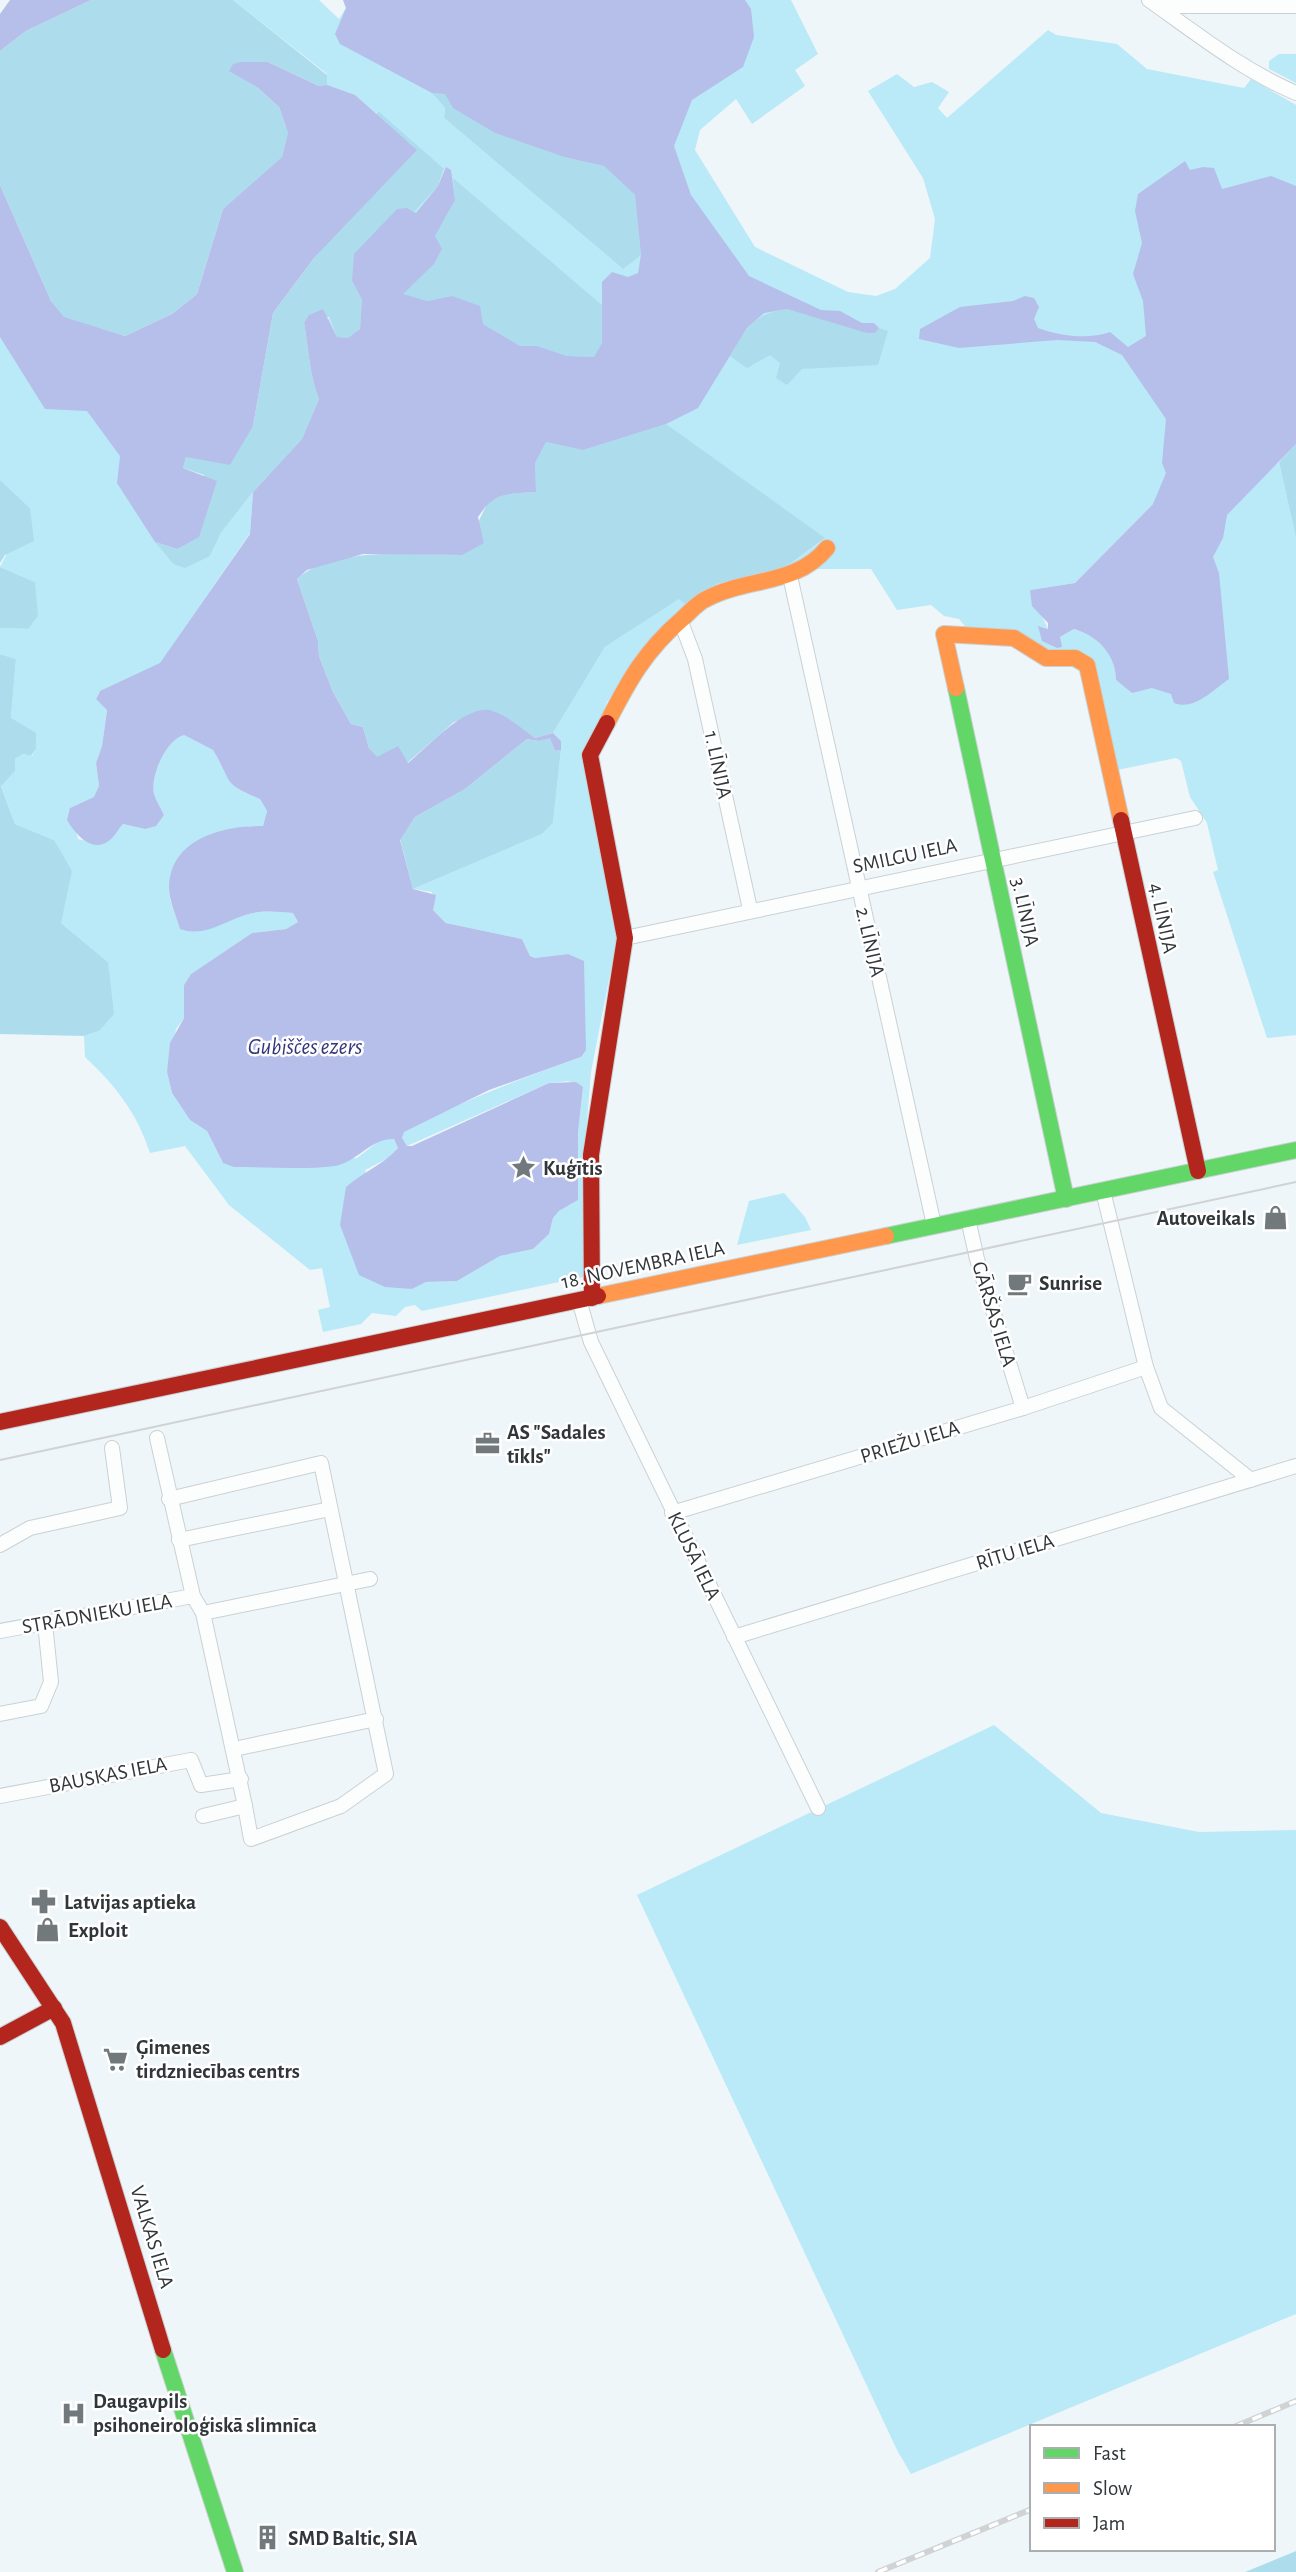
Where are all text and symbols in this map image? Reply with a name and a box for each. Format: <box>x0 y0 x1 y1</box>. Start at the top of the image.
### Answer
street label: 1. LĪNIJA <box>701 729 736 801</box>
street label: SMILGU IELA <box>851 835 959 877</box>
street label: 3. LĪNIJA <box>1007 875 1044 948</box>
street label: 4. LĪNIJA <box>1145 881 1182 955</box>
street label: 2. LĪNIJA <box>852 905 889 979</box>
water label: Gubiščes ezers <box>248 1036 362 1059</box>
place icon: Kuģītis <box>509 1154 537 1182</box>
place label: Kuģītis <box>543 1158 603 1179</box>
shop icon: Autoveikals <box>1261 1204 1289 1232</box>
place label: Autoveikals <box>1157 1208 1255 1229</box>
street label: 18. NOVEMBRA IELA <box>560 1237 726 1293</box>
street label: GĀRŠAS IELA <box>968 1258 1022 1369</box>
cafe icon: Sunrise <box>1005 1269 1033 1297</box>
place label: Sunrise <box>1039 1273 1102 1294</box>
street label: PRIEŽU IELA <box>857 1415 962 1467</box>
place label: AS "Sadales tīkls" <box>507 1422 606 1467</box>
office icon: AS "Sadales tīkls" <box>473 1430 501 1458</box>
street label: KLUSĀ IELA <box>664 1508 725 1604</box>
street label: RĪTU IELA <box>973 1529 1057 1574</box>
street label: STRĀDNIEKU IELA <box>20 1589 174 1638</box>
street label: BAUSKAS IELA <box>47 1753 169 1797</box>
pharmacy icon: Latvijas aptieka <box>30 1888 58 1916</box>
place label: Latvijas aptieka <box>64 1892 196 1913</box>
shop icon: Exploit <box>34 1916 62 1944</box>
place label: Exploit <box>68 1920 128 1941</box>
place label: Ģimenes tirdzniecības centrs <box>136 2037 300 2082</box>
supermarket icon: Ģimenes tirdzniecības centrs <box>102 2045 130 2073</box>
street label: VALKAS IELA <box>126 2183 178 2291</box>
place label: Daugavpils psihoneiroloģiskā slimnīca <box>93 2391 317 2436</box>
hospital icon: Daugavpils psihoneiroloģiskā slimnīca <box>59 2399 87 2427</box>
legend <box>1030 2425 1275 2551</box>
text: Fast <box>1093 2443 1126 2464</box>
text: Slow <box>1093 2478 1132 2499</box>
text: Jam <box>1093 2513 1125 2534</box>
building icon: SMD Baltic, SIA <box>254 2524 282 2552</box>
place label: SMD Baltic, SIA <box>288 2528 418 2549</box>

